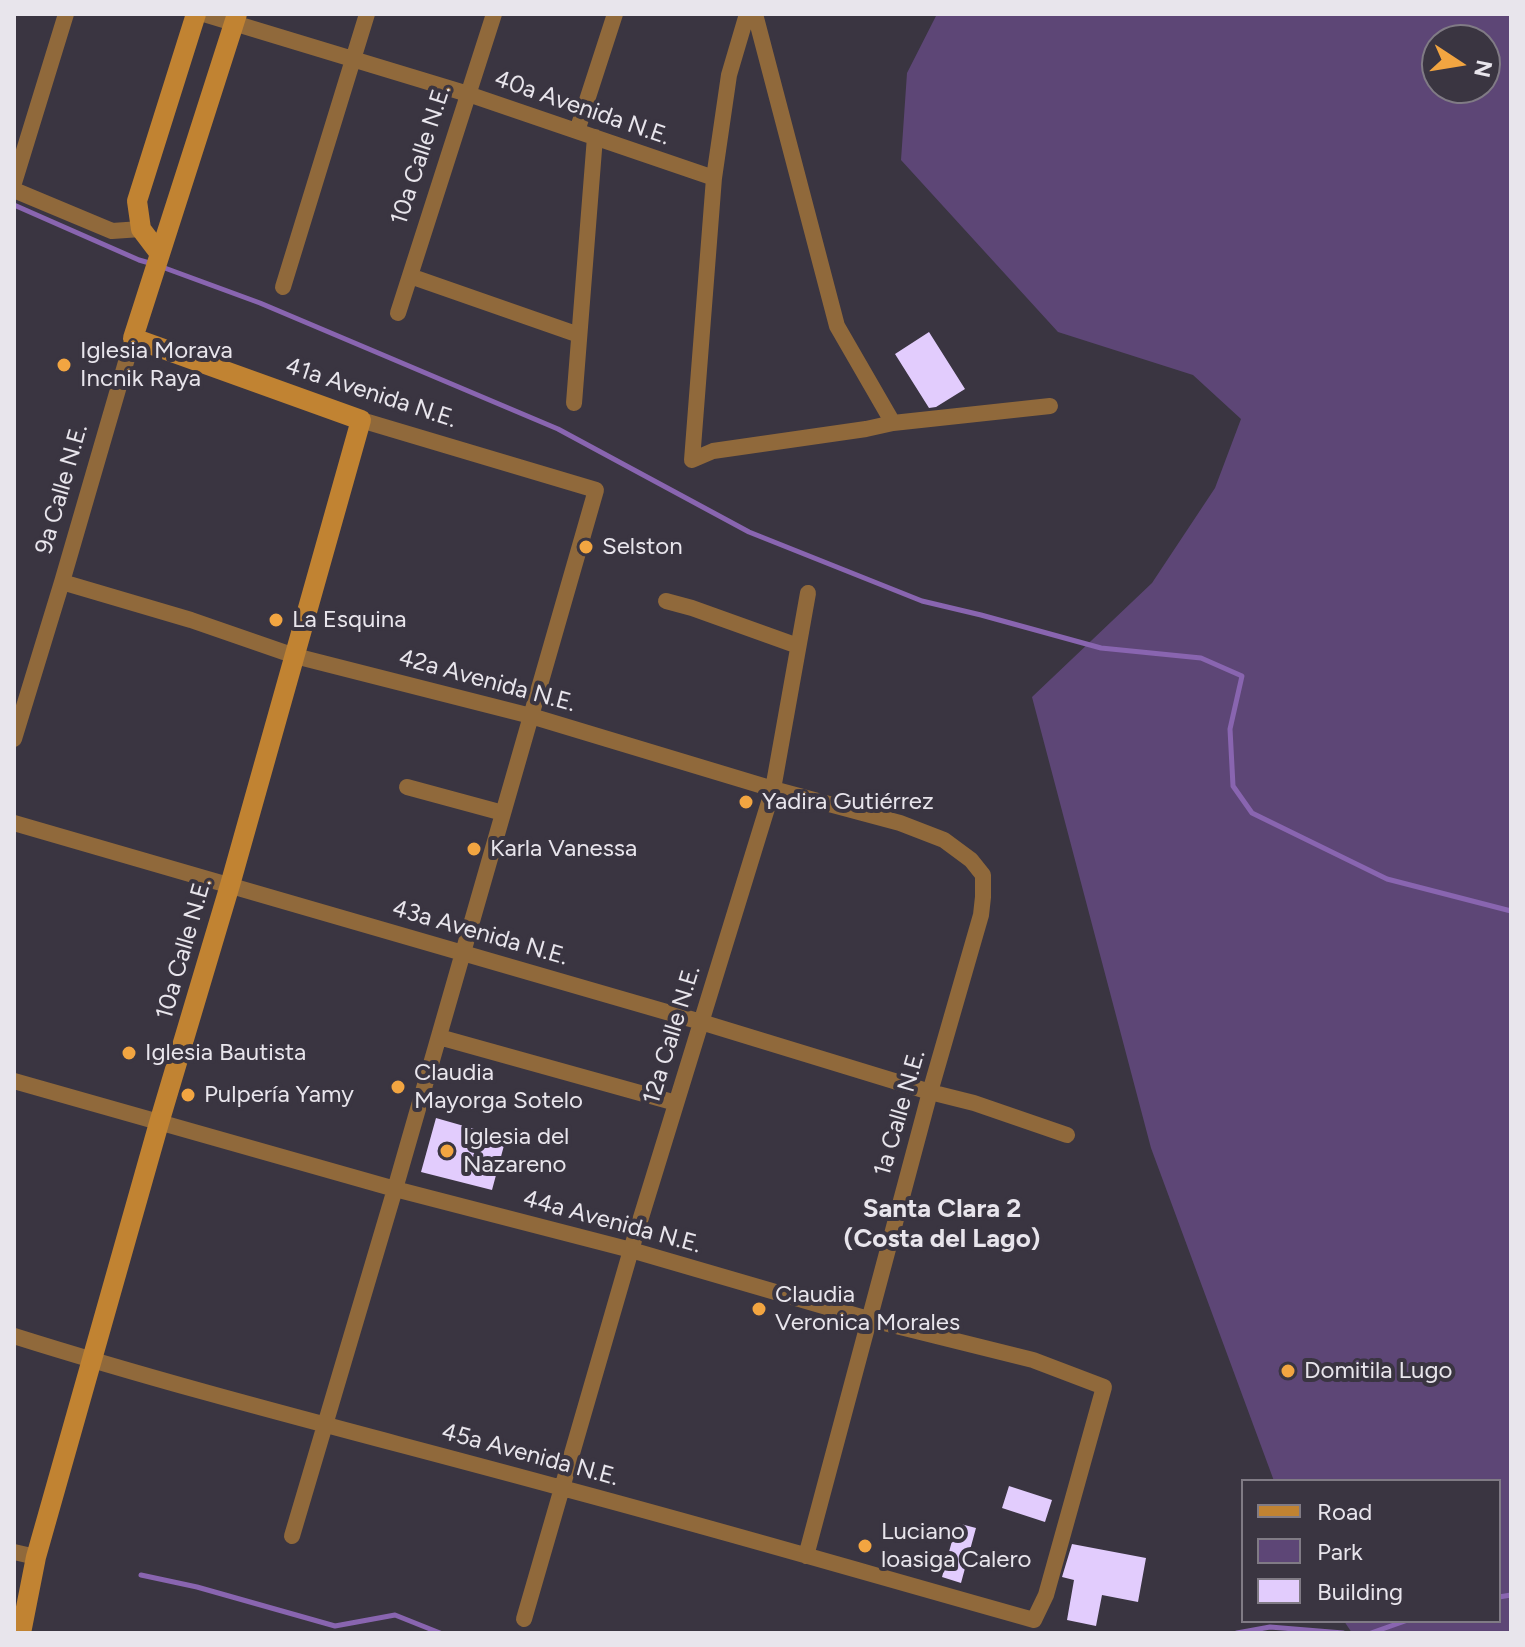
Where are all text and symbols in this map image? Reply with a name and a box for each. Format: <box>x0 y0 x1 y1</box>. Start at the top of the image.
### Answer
north arrow <box>1421 24 1501 104</box>
text: N <box>1468 58 1498 80</box>
street label: 40a Avenida N.E. <box>490 64 674 152</box>
street label: 10a Calle N.E. <box>385 81 457 229</box>
place label: Iglesia Morava Incnik Raya <box>80 337 233 393</box>
street label: 41a Avenida N.E. <box>282 352 460 434</box>
marker: Iglesia Morava Incnik Raya <box>55 356 73 374</box>
street label: 9a Calle N.E. <box>30 421 94 557</box>
place label: Selston <box>602 533 683 561</box>
marker: Selston <box>577 538 595 556</box>
place label: La Esquina <box>292 606 407 634</box>
marker: La Esquina <box>267 611 285 629</box>
street label: 42a Avenida N.E. <box>396 644 578 718</box>
place label: Yadira Gutiérrez <box>762 788 934 816</box>
marker: Yadira Gutiérrez <box>737 793 755 811</box>
place label: Karla Vanessa <box>490 835 637 863</box>
marker: Karla Vanessa <box>465 840 483 858</box>
street label: 10a Calle N.E. <box>150 875 218 1023</box>
street label: 43a Avenida N.E. <box>389 894 571 972</box>
street label: 12a Calle N.E. <box>637 962 707 1108</box>
place label: Iglesia Bautista <box>145 1039 306 1067</box>
marker: Iglesia Bautista <box>120 1044 138 1062</box>
street label: 1a Calle N.E. <box>868 1047 932 1179</box>
place label: Claudia Mayorga Sotelo <box>414 1059 583 1115</box>
marker: Claudia Mayorga Sotelo <box>389 1078 407 1096</box>
place label: Pulpería Yamy <box>204 1081 354 1109</box>
marker: Pulpería Yamy <box>179 1086 197 1104</box>
place label: Iglesia del Nazareno <box>463 1123 569 1179</box>
marker: Iglesia del Nazareno <box>438 1142 456 1160</box>
street label: 44a Avenida N.E. <box>520 1184 704 1260</box>
district label: Santa Clara 2 (Costa del Lago) <box>844 1193 1040 1254</box>
place label: Claudia Veronica Morales <box>775 1281 960 1337</box>
marker: Claudia Veronica Morales <box>750 1300 768 1318</box>
place label: Domitila Lugo <box>1304 1357 1452 1385</box>
marker: Domitila Lugo <box>1279 1362 1297 1380</box>
street label: 45a Avenida N.E. <box>438 1418 622 1492</box>
legend <box>1241 1479 1501 1623</box>
text: Road <box>1317 1497 1372 1526</box>
place label: Luciano loasiga Calero <box>881 1518 1031 1574</box>
marker: Luciano loasiga Calero <box>856 1537 874 1555</box>
text: Park <box>1317 1537 1363 1566</box>
text: Building <box>1317 1577 1403 1606</box>

